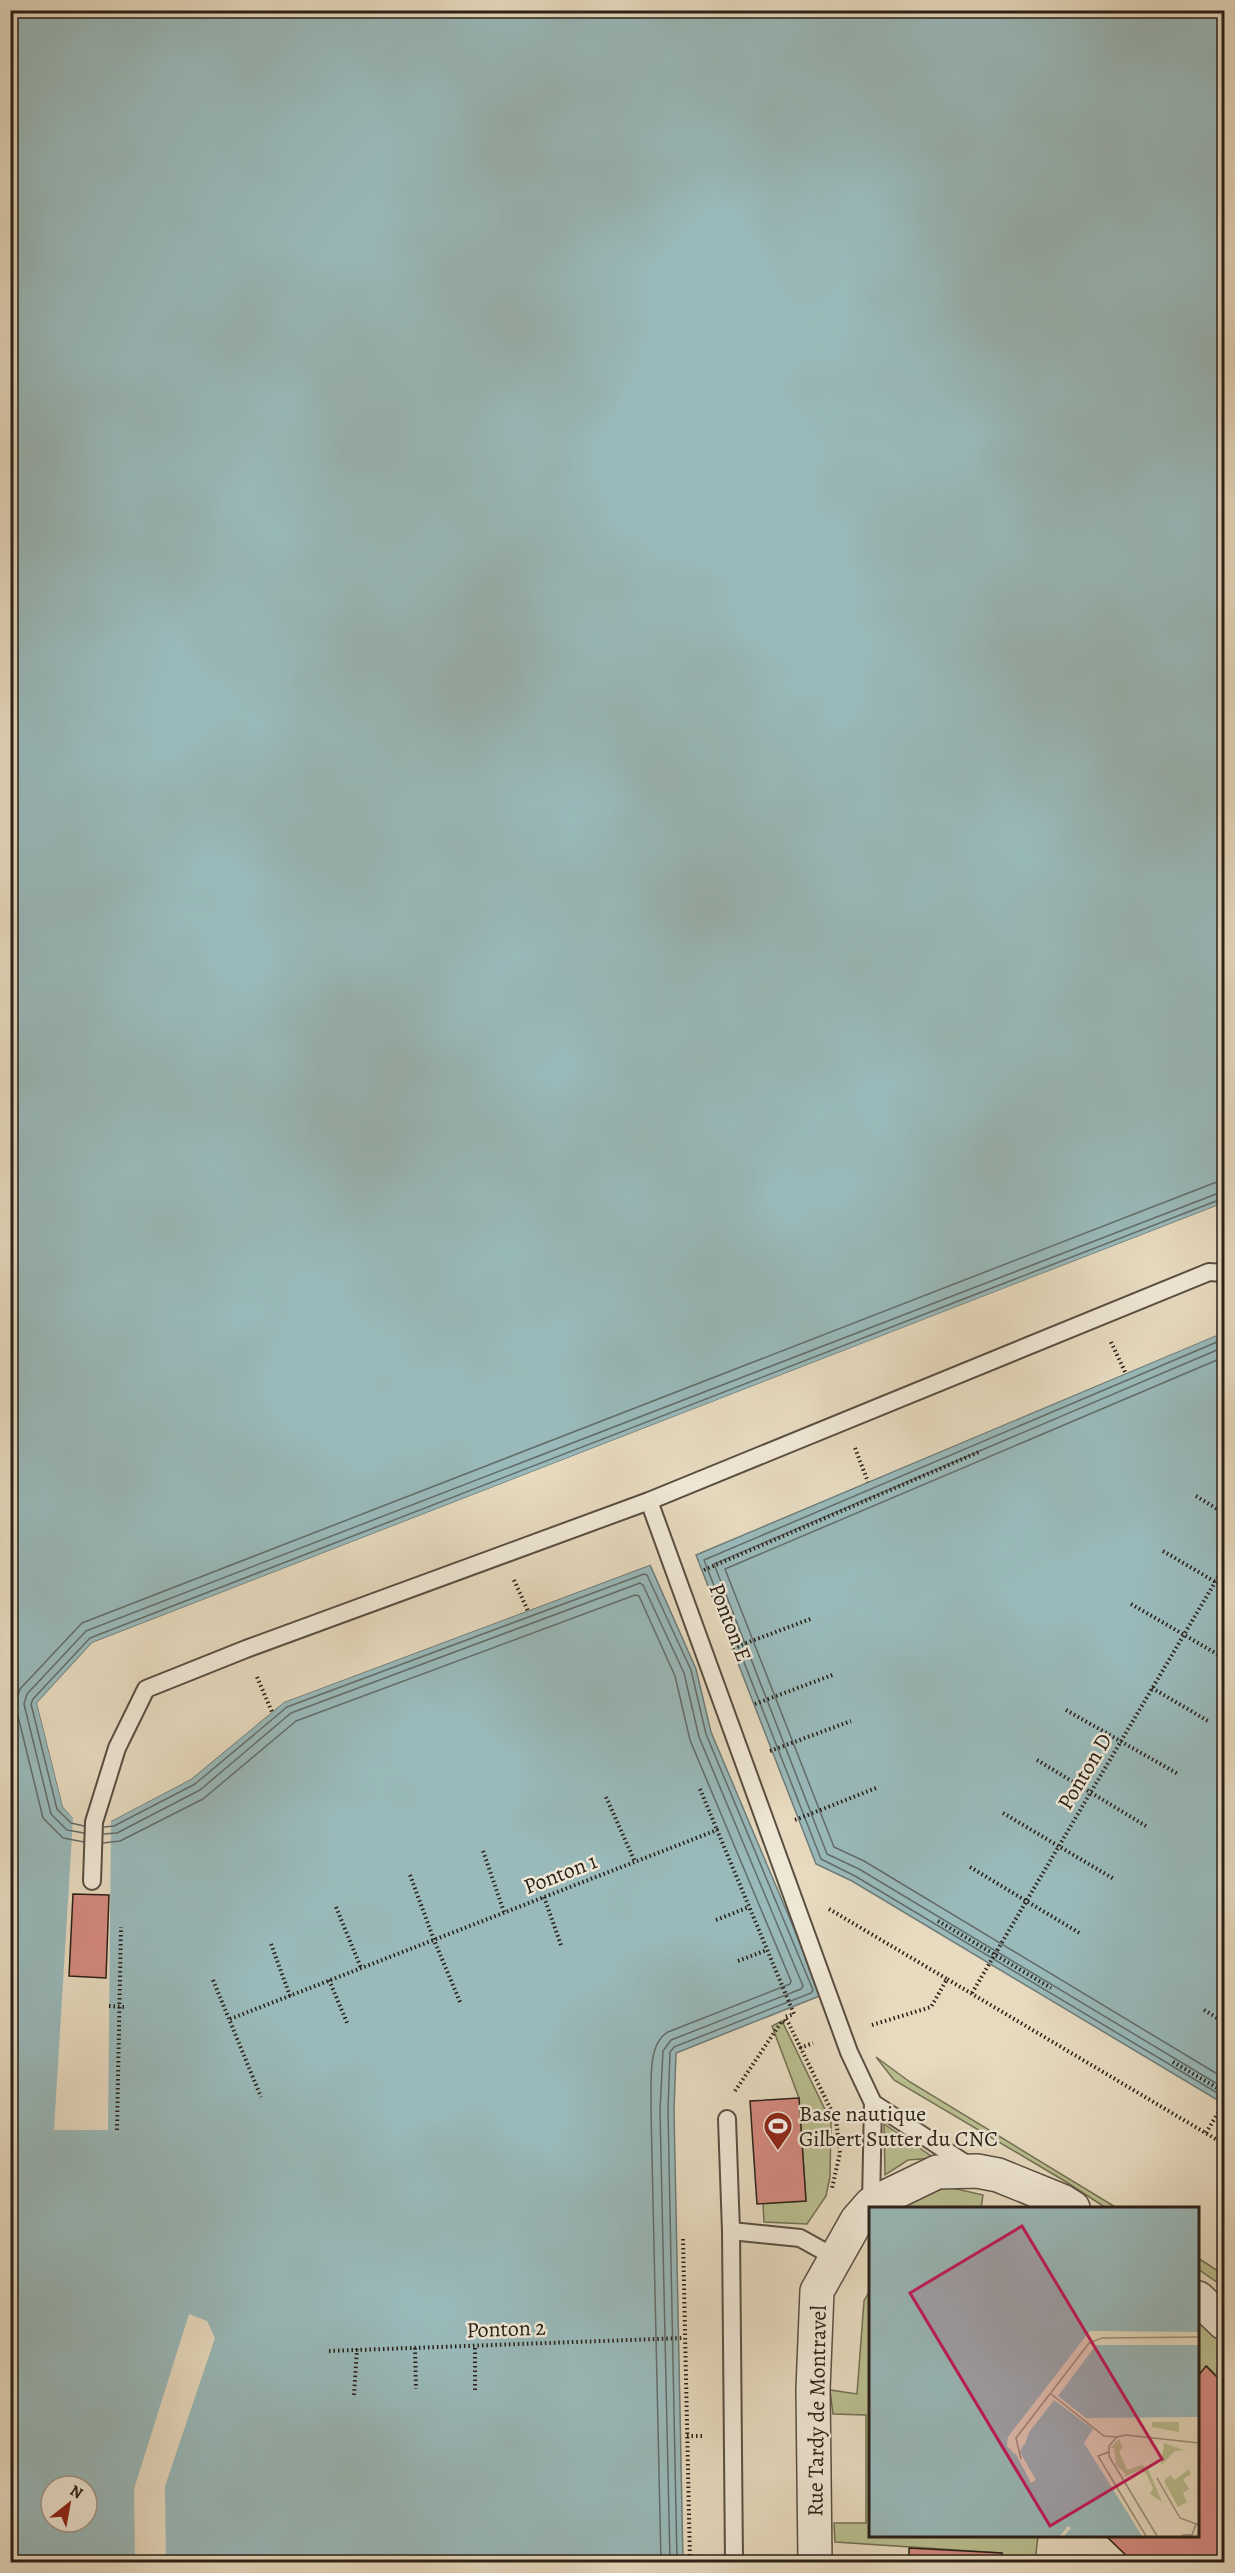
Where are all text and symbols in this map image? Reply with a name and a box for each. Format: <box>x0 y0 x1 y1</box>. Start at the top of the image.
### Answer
street label: Ponton E <box>701 1579 759 1666</box>
street label: Ponton D <box>1050 1728 1119 1815</box>
street label: Ponton 1 <box>519 1846 601 1902</box>
place label: Base nautique Gilbert Sutter du CNC <box>799 2099 998 2154</box>
sports icon: Base nautique Gilbert Sutter du CNC <box>762 2110 794 2152</box>
inset map <box>869 2207 1199 2537</box>
street label: Rue Tardy de Montravel <box>800 2305 834 2517</box>
street label: Ponton 2 <box>466 2313 546 2345</box>
north arrow <box>39 2474 99 2534</box>
text: N <box>66 2480 87 2505</box>

